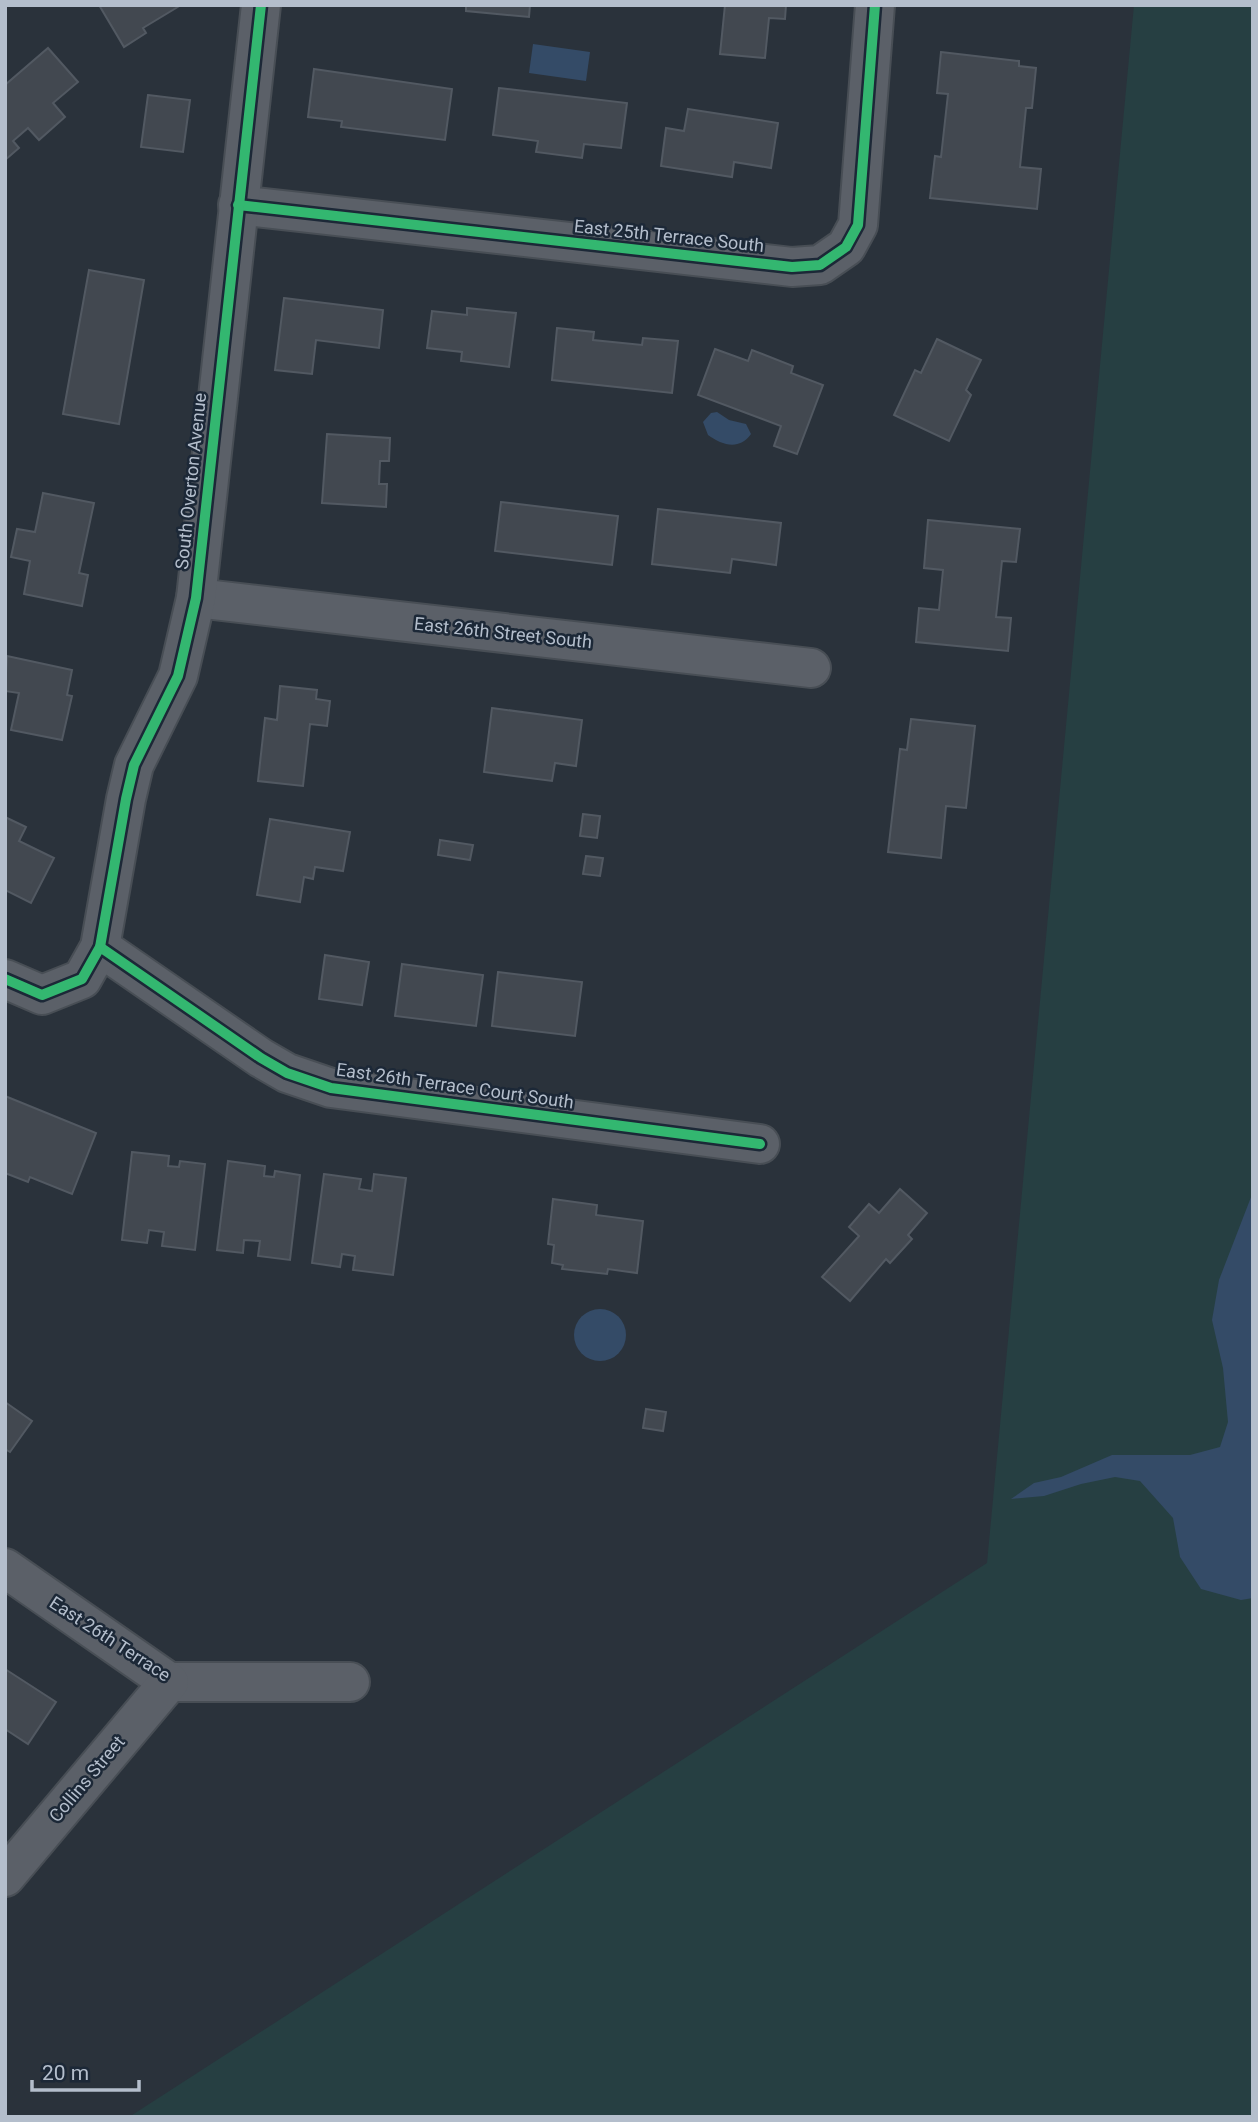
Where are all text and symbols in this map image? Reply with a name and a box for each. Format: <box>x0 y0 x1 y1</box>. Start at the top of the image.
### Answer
street label: East 25th Terrace South <box>573 215 765 256</box>
street label: South Overton Avenue <box>171 392 210 570</box>
street label: East 26th Street South <box>413 613 593 652</box>
street label: East 26th Terrace Court South <box>335 1058 575 1113</box>
street label: East 26th Terrace <box>46 1592 175 1685</box>
street label: Collins Street <box>44 1731 129 1826</box>
scale bar <box>32 2048 138 2092</box>
text: 20 m <box>42 2061 89 2085</box>

